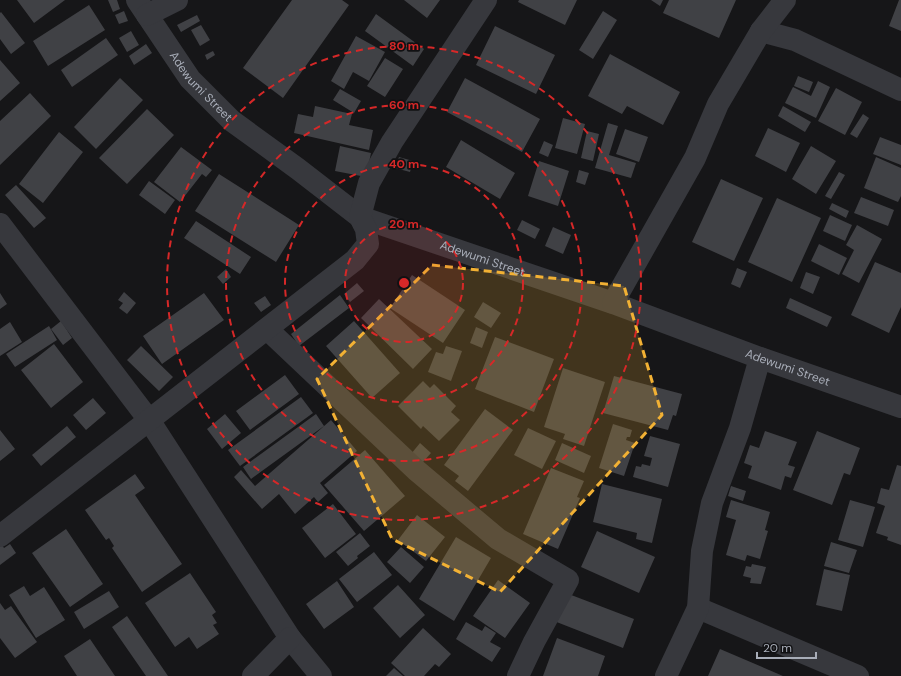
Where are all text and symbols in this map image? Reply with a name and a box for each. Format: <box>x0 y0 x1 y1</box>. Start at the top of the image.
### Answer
text: 80 m <box>389 38 419 54</box>
street label: Adewumi Street <box>166 48 236 125</box>
text: 60 m <box>389 97 419 113</box>
text: 40 m <box>389 156 419 172</box>
text: 20 m <box>389 216 419 232</box>
street label: Adewumi Street <box>438 237 527 281</box>
centre of rings <box>397 276 411 290</box>
street label: Adewumi Street <box>743 345 832 390</box>
scale bar <box>757 634 816 660</box>
text: 20 m <box>763 640 792 656</box>

